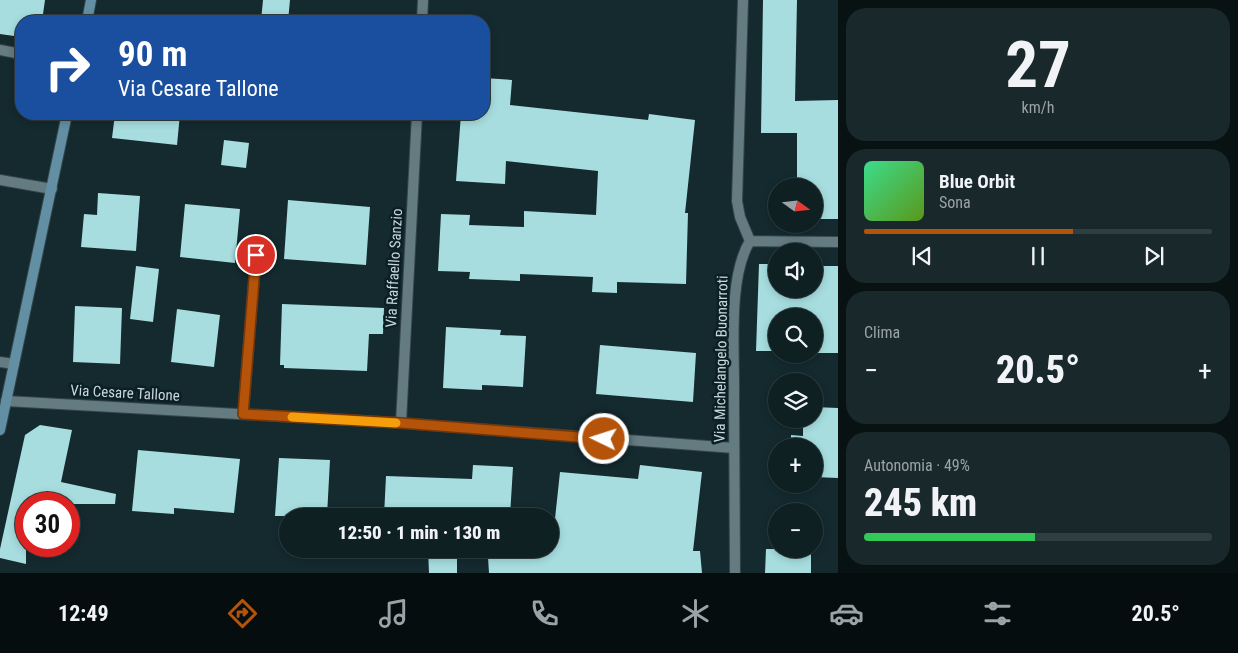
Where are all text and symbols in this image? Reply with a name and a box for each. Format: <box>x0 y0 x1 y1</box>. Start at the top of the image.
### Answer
text: 27 <box>1005 27 1071 103</box>
text: 90 m <box>118 34 187 75</box>
icon: right <box>35 35 100 100</box>
text: Via Cesare Tallone <box>118 76 279 101</box>
text: km/h <box>1022 98 1054 117</box>
text: Blue Orbit <box>939 170 1015 193</box>
north arrow <box>768 178 822 232</box>
map controls <box>768 178 823 558</box>
text: Sona <box>939 193 971 212</box>
street label: Via Raffaello Sanzio <box>382 208 406 328</box>
pin <box>235 234 277 276</box>
icon: arrive <box>242 241 270 269</box>
icon: previous <box>908 242 936 270</box>
icon: pause <box>1024 242 1052 270</box>
icon: next <box>1140 242 1168 270</box>
button: sound <box>768 243 823 298</box>
street label: Via Michelangelo Buonarroti <box>711 275 731 443</box>
button: search <box>768 308 823 363</box>
text: Clima <box>864 323 900 342</box>
text: 20.5° <box>996 348 1080 392</box>
text: − <box>864 354 878 387</box>
text: + <box>1198 354 1212 387</box>
button: layers <box>768 373 823 428</box>
street label: Via Cesare Tallone <box>70 381 180 405</box>
position arrow <box>577 412 629 464</box>
button: + <box>768 438 823 493</box>
text: Autonomia · 49% <box>864 456 970 475</box>
text: 245 km <box>864 481 977 525</box>
speed limit sign: 30 <box>15 492 80 557</box>
button: − <box>768 503 823 558</box>
text: 12:50 · 1 min · 130 m <box>338 521 500 544</box>
icon: directions <box>225 596 260 631</box>
icon: music <box>376 596 411 631</box>
icon: phone <box>527 596 562 631</box>
icon: climate <box>678 596 713 631</box>
icon: car <box>829 596 864 631</box>
icon: filters <box>980 596 1015 631</box>
text: 12:49 <box>58 601 109 626</box>
text: 20.5° <box>1132 601 1180 626</box>

